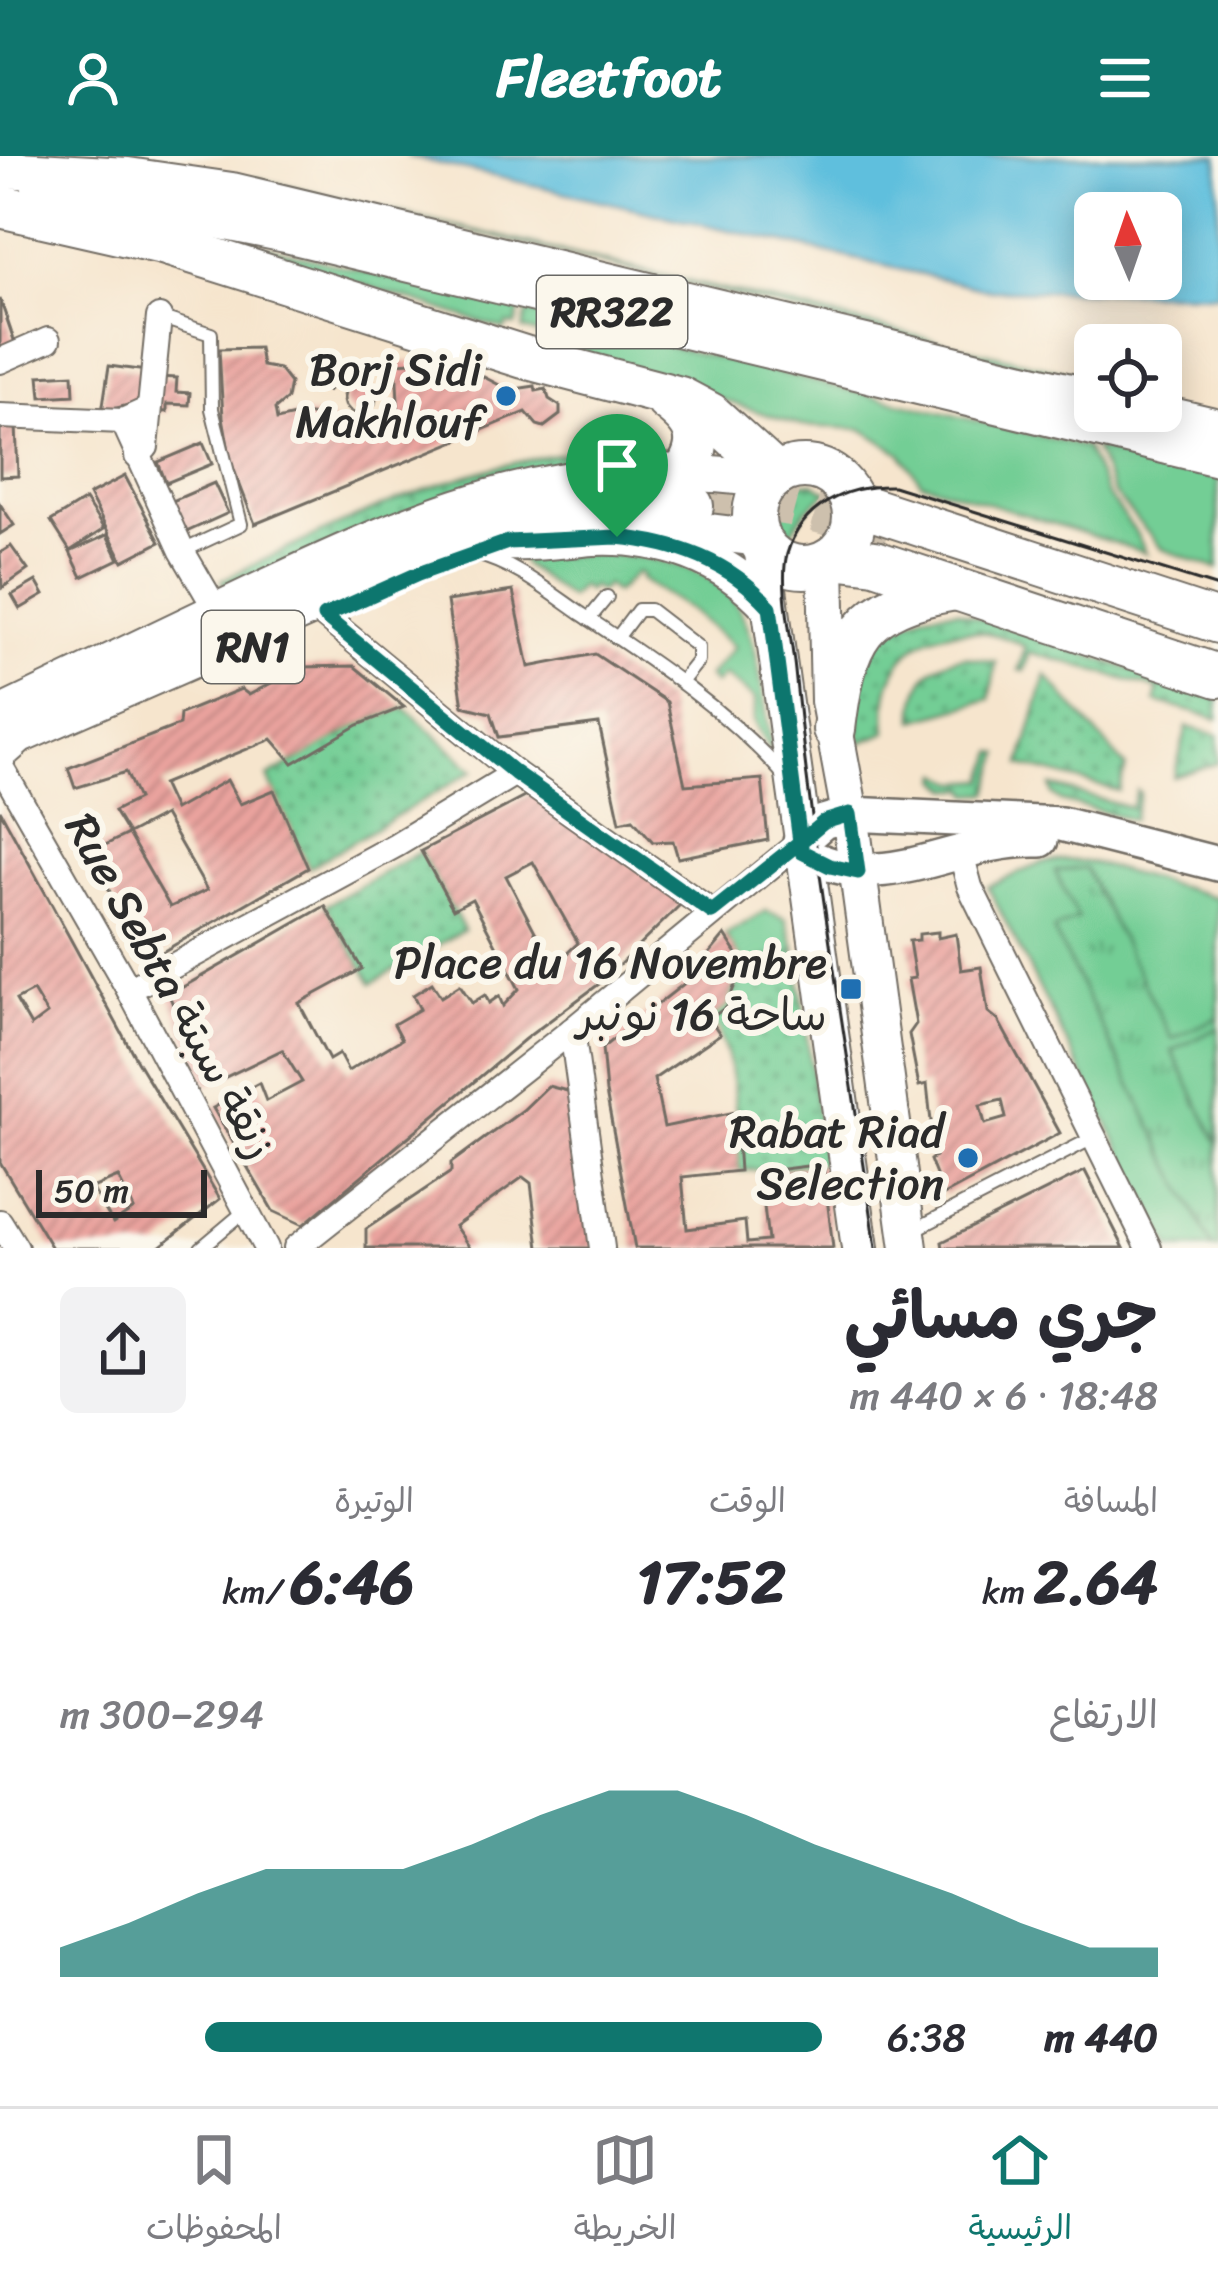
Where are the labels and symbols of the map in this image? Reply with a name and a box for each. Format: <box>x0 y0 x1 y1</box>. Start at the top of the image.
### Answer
north arrow <box>1074 192 1182 300</box>
road number: RR322 <box>537 276 687 348</box>
place label: Borj Sidi Makhlouf <box>295 330 488 462</box>
marker: Borj Sidi Makhlouf <box>493 383 519 409</box>
pin <box>566 414 668 537</box>
road number: RN1 <box>202 611 304 683</box>
street label: Rue Sebta زنقة سبتة <box>42 798 300 1174</box>
place label: Place du 16 Novembre ساحة 16 نونبر <box>394 923 827 1055</box>
marker: Place du 16 Novembre ساحة 16 نونبر <box>838 976 864 1002</box>
place label: Rabat Riad Selection <box>729 1092 947 1224</box>
marker: Rabat Riad Selection <box>955 1145 981 1171</box>
scale bar <box>36 1164 207 1217</box>

